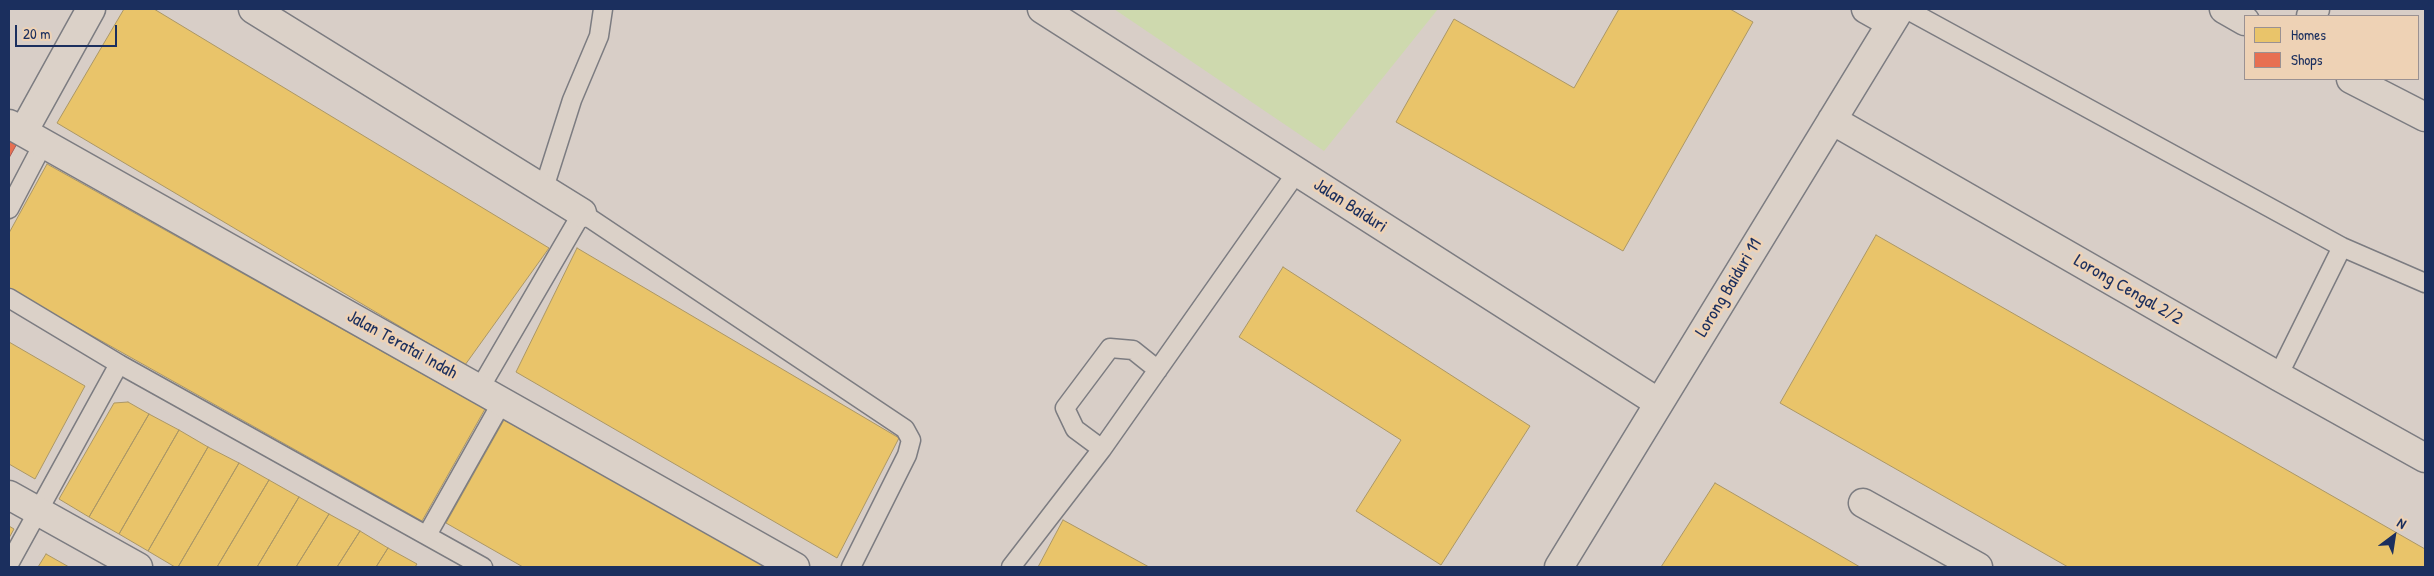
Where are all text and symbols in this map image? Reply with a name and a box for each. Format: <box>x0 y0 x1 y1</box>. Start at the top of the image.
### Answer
scale bar <box>18 15 120 47</box>
legend <box>2244 15 2419 80</box>
text: 20 m <box>23 23 50 44</box>
text: Homes <box>2291 24 2326 45</box>
text: Shops <box>2291 49 2322 70</box>
street label: Jalan Baiduri <box>1309 174 1391 238</box>
street label: Lorong Baiduri 11 <box>1691 235 1767 341</box>
street label: Lorong Cengal 2/2 <box>2070 250 2186 330</box>
street label: Jalan Teratai Indah <box>343 306 461 384</box>
north arrow <box>2369 511 2419 561</box>
text: N <box>2394 513 2410 533</box>

